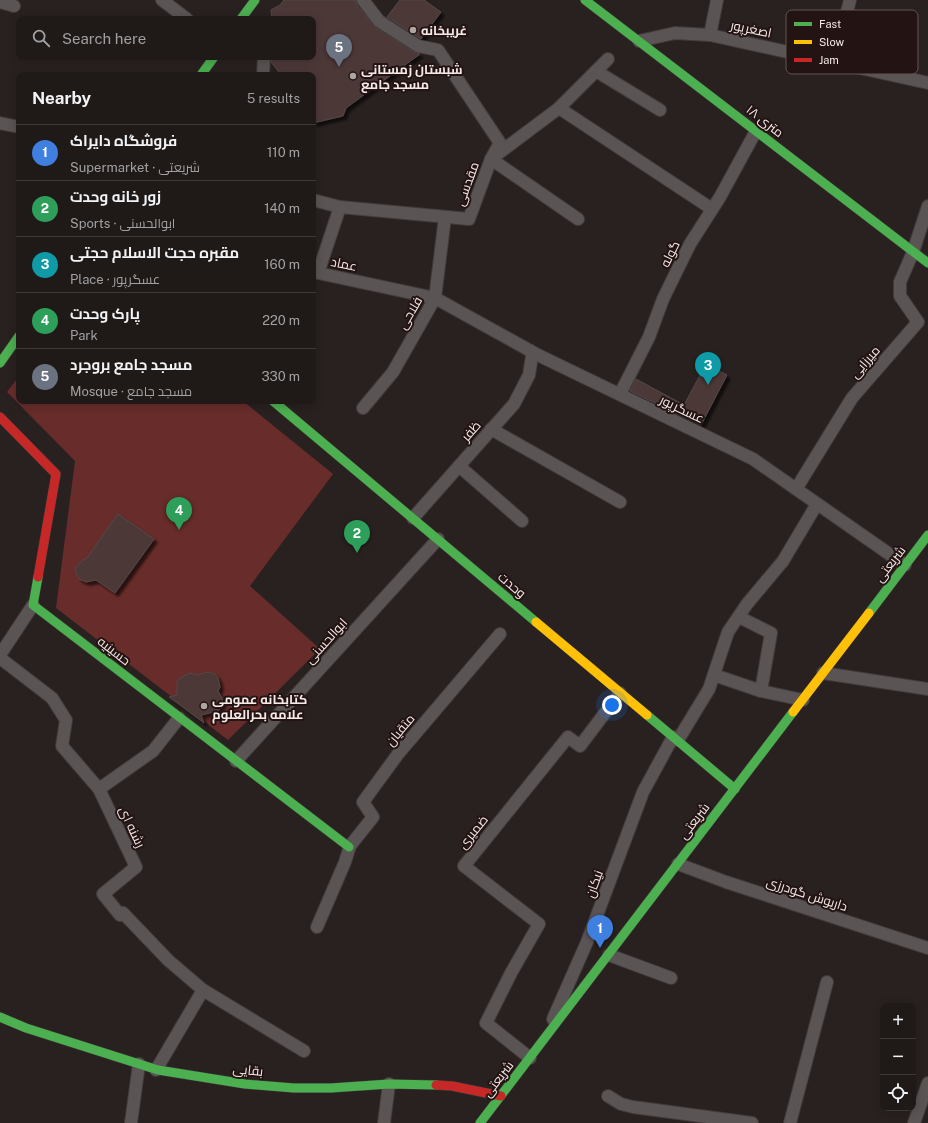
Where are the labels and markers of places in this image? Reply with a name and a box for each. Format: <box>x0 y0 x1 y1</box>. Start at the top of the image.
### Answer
place label: غریبخانه <box>421 23 467 38</box>
marker: غریبخانه <box>408 25 418 35</box>
pin: 5 <box>326 34 352 67</box>
place label: شبستان زمستانی مسجد جامع <box>361 62 462 93</box>
marker: شبستان زمستانی مسجد جامع <box>348 71 358 81</box>
pin: 3 <box>695 352 721 385</box>
pin: 4 <box>166 497 192 530</box>
pin: 2 <box>344 520 370 553</box>
place label: کتابخانه عمومی علامه بحرالعلوم <box>212 692 307 724</box>
marker: کتابخانه عمومی علامه بحرالعلوم <box>199 701 209 711</box>
pin: 1 <box>587 915 613 948</box>

